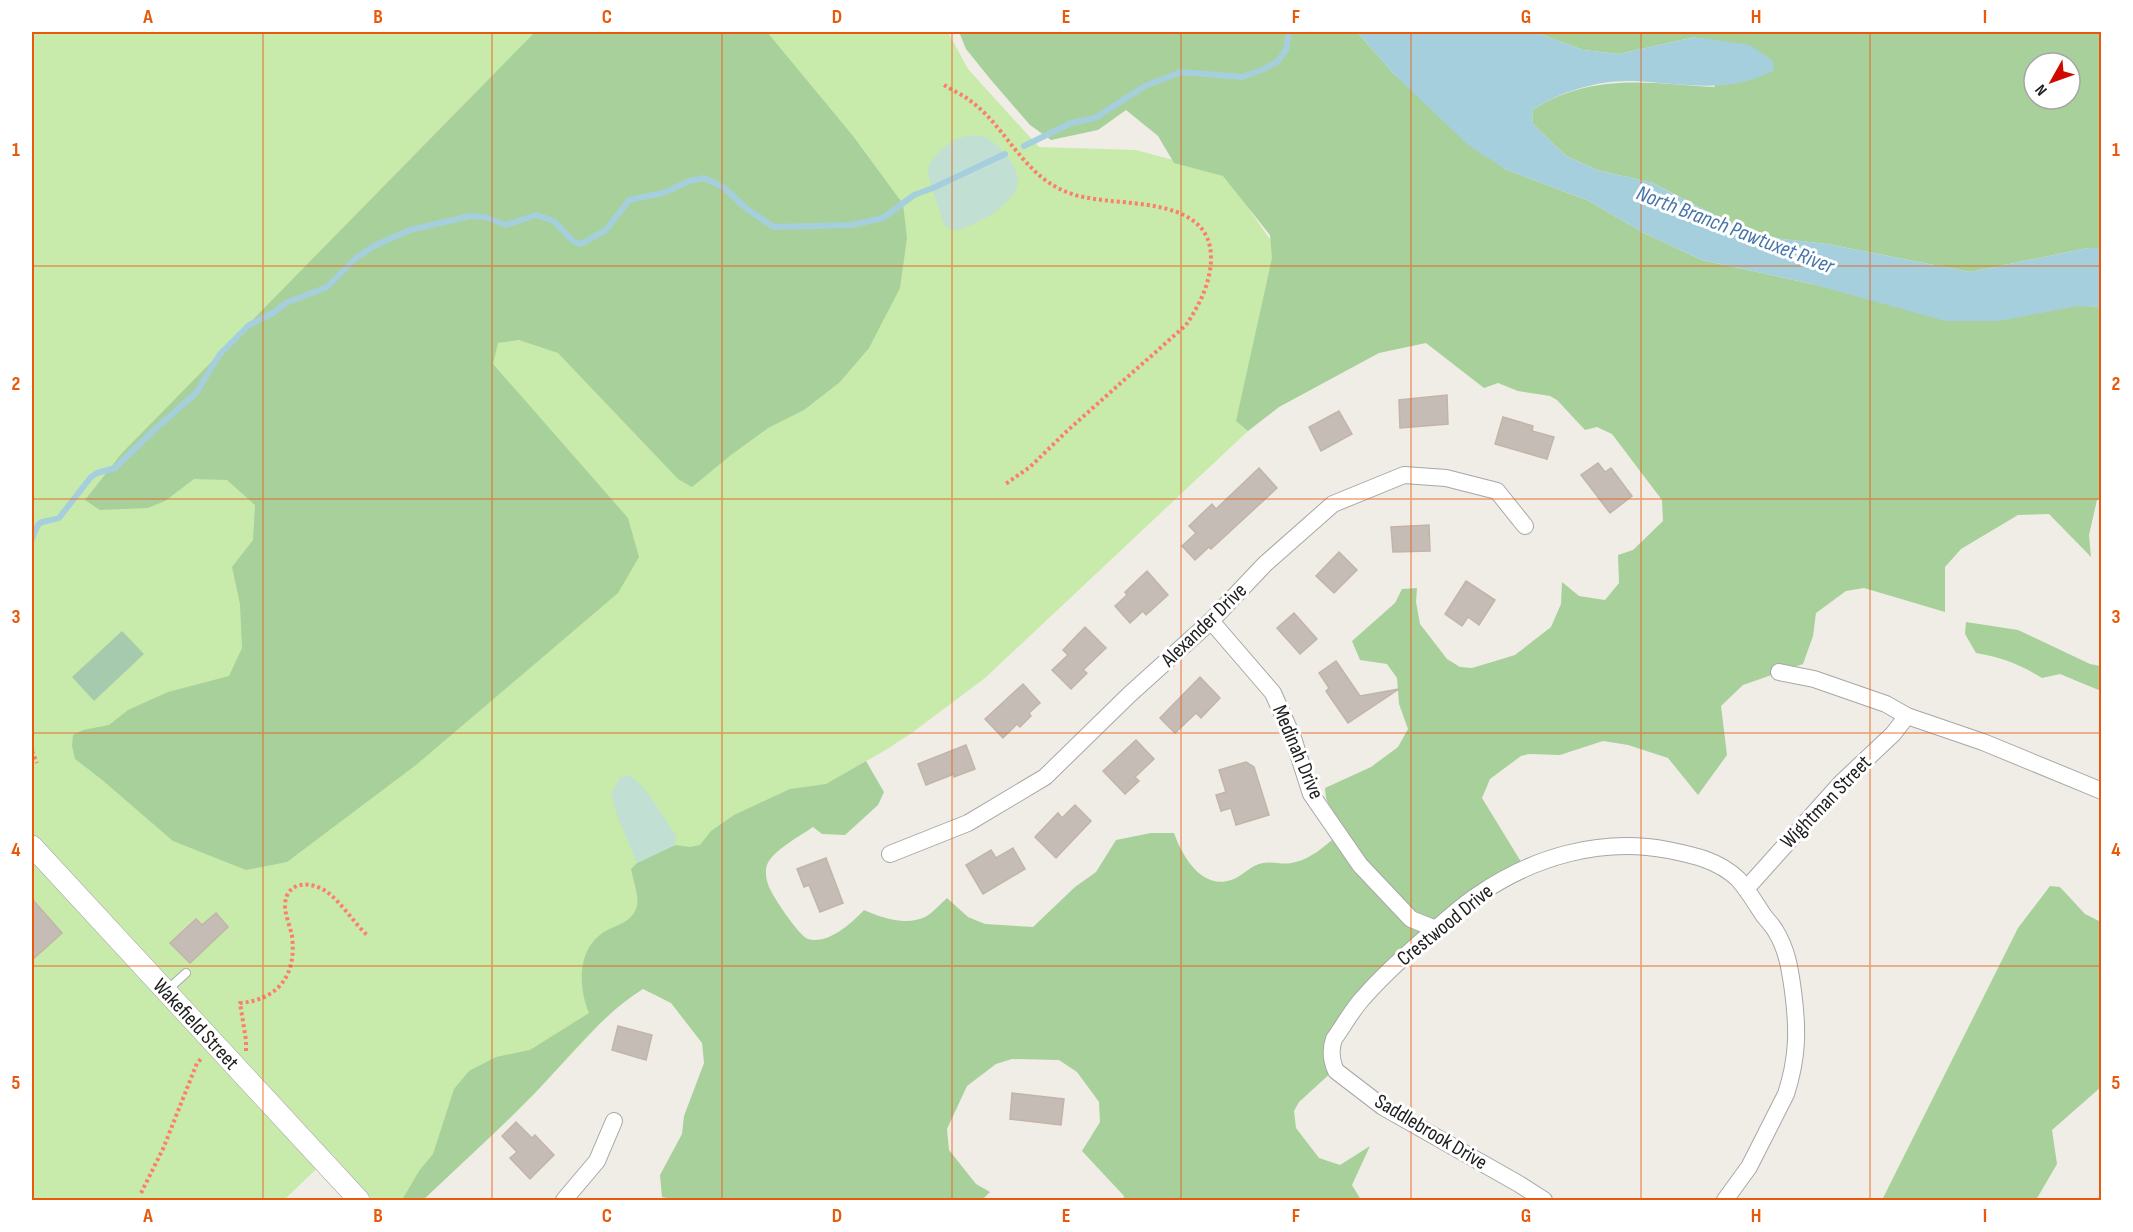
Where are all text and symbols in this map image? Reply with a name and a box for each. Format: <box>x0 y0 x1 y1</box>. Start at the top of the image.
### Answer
text: A <box>142 5 153 29</box>
text: B <box>373 5 383 29</box>
text: C <box>602 5 612 29</box>
text: D <box>832 5 842 29</box>
text: E <box>1062 5 1070 29</box>
text: F <box>1292 5 1300 29</box>
text: G <box>1521 5 1531 29</box>
text: H <box>1751 5 1761 29</box>
text: I <box>1983 5 1987 29</box>
north arrow <box>2022 51 2082 111</box>
text: N <box>2032 80 2052 99</box>
text: 1 <box>12 138 20 162</box>
text: 1 <box>2112 138 2120 162</box>
water label: North Branch Pawtuxet River <box>1632 180 1838 280</box>
text: 2 <box>12 372 20 396</box>
text: 2 <box>2112 372 2120 396</box>
street label: Alexander Drive <box>1155 578 1252 673</box>
text: 3 <box>12 605 21 629</box>
text: 3 <box>2112 605 2121 629</box>
street label: Medinah Drive <box>1267 701 1329 803</box>
street label: Wightman Street <box>1775 750 1877 854</box>
text: 4 <box>11 838 21 862</box>
text: 4 <box>2111 838 2121 862</box>
street label: Crestwood Drive <box>1392 879 1498 971</box>
street label: Wakefield Street <box>148 973 245 1075</box>
text: 5 <box>12 1071 21 1095</box>
text: 5 <box>2112 1071 2121 1095</box>
street label: Saddlebrook Drive <box>1370 1089 1492 1175</box>
text: A <box>142 1204 153 1228</box>
text: B <box>373 1204 383 1228</box>
text: C <box>602 1204 612 1228</box>
text: D <box>832 1204 842 1228</box>
text: E <box>1062 1204 1070 1228</box>
text: F <box>1292 1204 1300 1228</box>
text: G <box>1521 1204 1531 1228</box>
text: H <box>1751 1204 1761 1228</box>
text: I <box>1983 1204 1987 1228</box>

